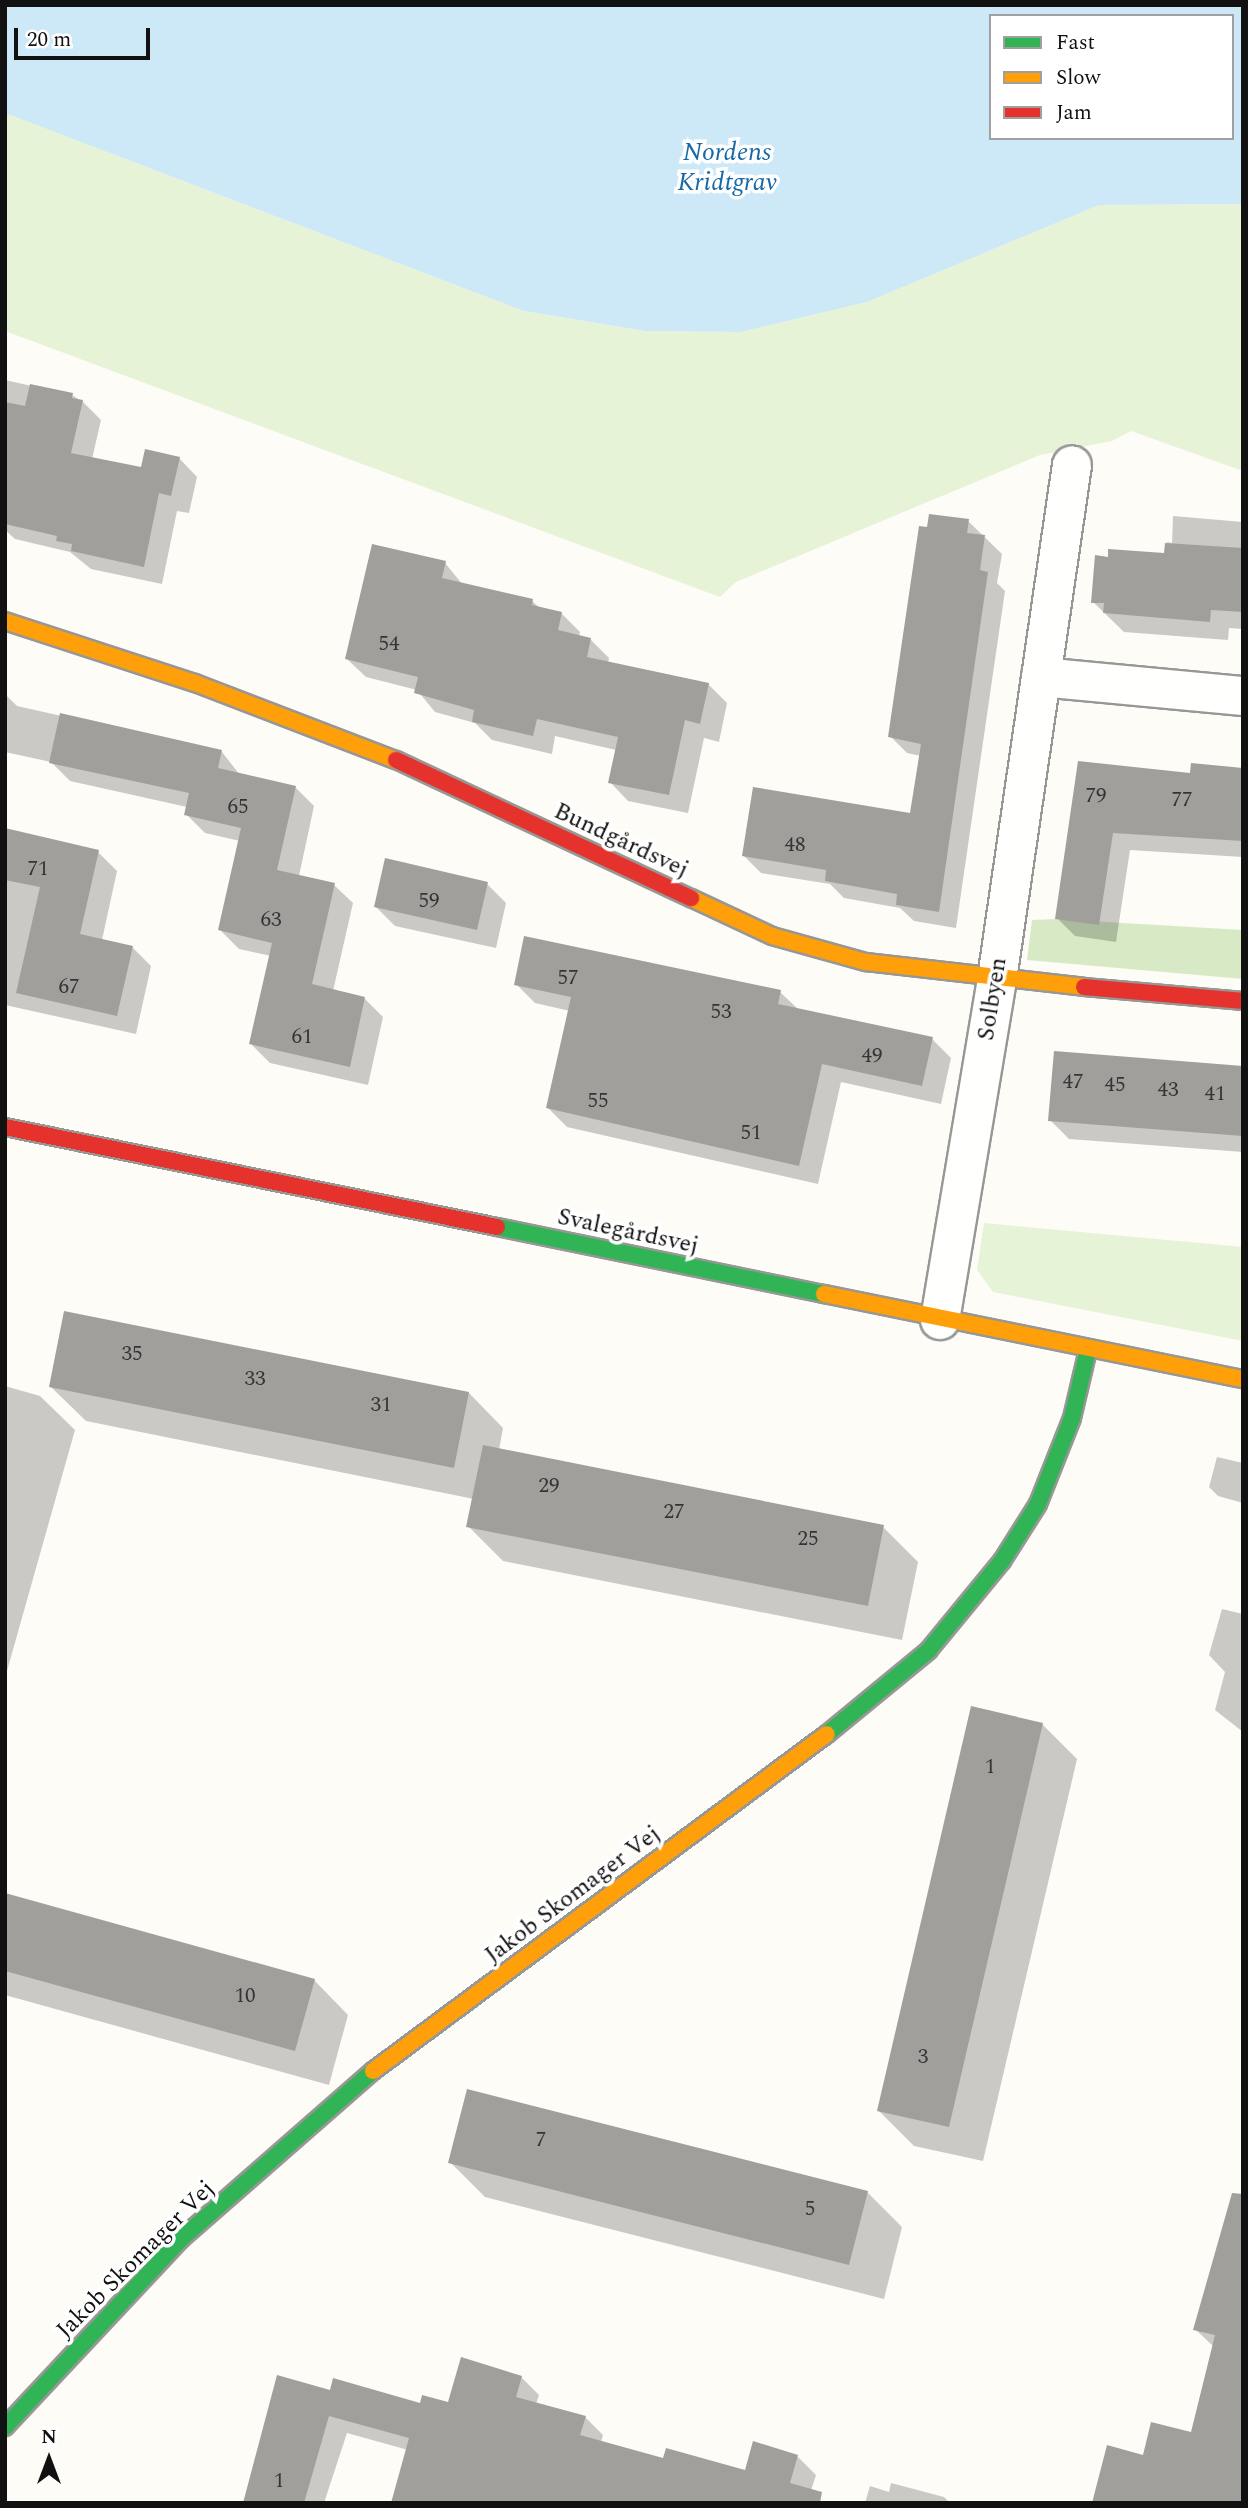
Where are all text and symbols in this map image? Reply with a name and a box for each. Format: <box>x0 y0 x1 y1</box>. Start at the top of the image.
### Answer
scale bar <box>18 14 154 58</box>
legend <box>989 14 1234 140</box>
text: 20 m <box>27 24 71 56</box>
text: Fast <box>1056 27 1095 59</box>
text: Slow <box>1056 62 1100 94</box>
text: Jam <box>1056 97 1092 129</box>
water label: Nordens Kridtgrav <box>677 137 777 198</box>
house number: 54 <box>379 631 399 657</box>
house number: 79 <box>1086 783 1106 809</box>
house number: 77 <box>1172 787 1192 813</box>
house number: 65 <box>228 794 248 820</box>
street label: Bundgårdsvej <box>549 797 693 885</box>
house number: 48 <box>785 832 805 858</box>
house number: 71 <box>28 856 48 882</box>
house number: 59 <box>419 888 439 914</box>
house number: 63 <box>261 907 281 933</box>
street label: Solbyen <box>972 955 1014 1043</box>
house number: 57 <box>558 965 578 991</box>
house number: 67 <box>59 974 79 1000</box>
house number: 53 <box>711 999 731 1025</box>
house number: 61 <box>292 1024 312 1050</box>
house number: 49 <box>862 1043 882 1069</box>
house number: 47 <box>1063 1069 1083 1095</box>
house number: 45 <box>1105 1072 1125 1098</box>
house number: 43 <box>1158 1077 1178 1103</box>
house number: 41 <box>1205 1081 1225 1107</box>
house number: 55 <box>588 1088 608 1114</box>
house number: 51 <box>741 1120 761 1146</box>
street label: Svalegårdsvej <box>555 1203 701 1261</box>
house number: 35 <box>122 1341 142 1367</box>
house number: 33 <box>245 1366 265 1392</box>
house number: 31 <box>371 1392 391 1418</box>
house number: 29 <box>539 1473 559 1499</box>
house number: 27 <box>664 1499 684 1525</box>
house number: 25 <box>798 1526 818 1552</box>
house number: 1 <box>985 1754 995 1780</box>
street label: Jakob Skomager Vej <box>480 1820 666 1970</box>
house number: 10 <box>235 1983 255 2009</box>
house number: 3 <box>918 2044 928 2070</box>
house number: 7 <box>536 2127 546 2153</box>
street label: Jakob Skomager Vej <box>51 2175 221 2345</box>
house number: 5 <box>805 2196 815 2222</box>
text: N <box>41 2423 57 2452</box>
north arrow <box>14 2424 84 2494</box>
house number: 1 <box>274 2468 284 2494</box>

